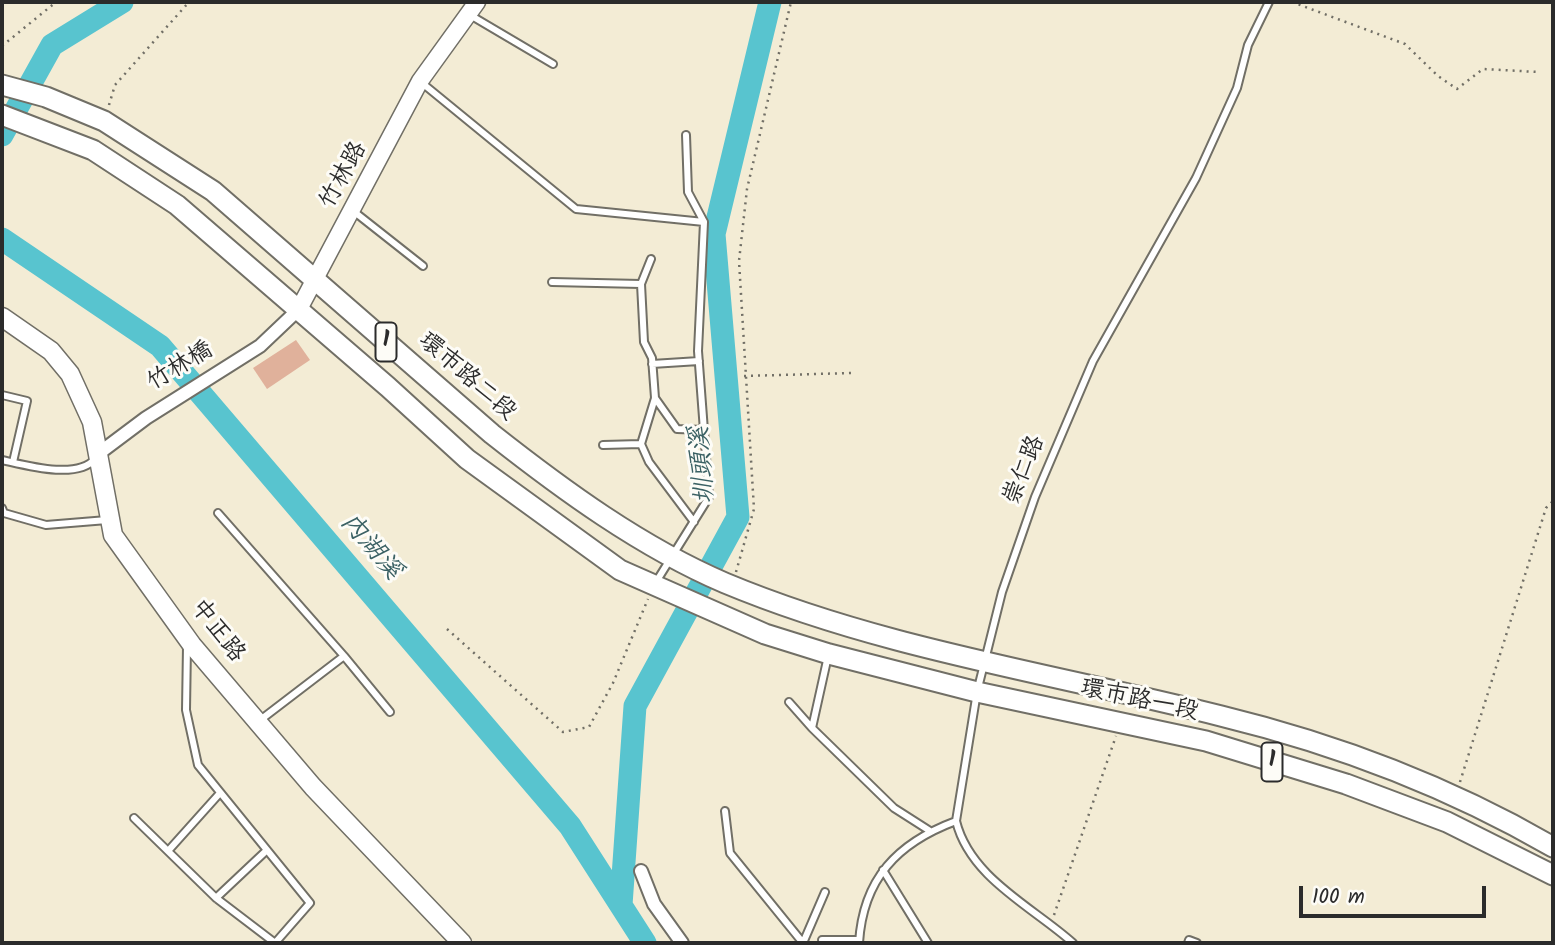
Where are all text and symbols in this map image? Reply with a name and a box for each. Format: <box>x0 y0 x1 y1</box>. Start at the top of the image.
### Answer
street label: 竹林路 <box>315 138 375 214</box>
road number: 1 <box>376 322 396 362</box>
street label: 環市路二段 <box>411 328 521 428</box>
street label: 竹林橋 <box>143 337 219 399</box>
water label: 圳頭溪 <box>686 425 724 505</box>
street label: 崇仁路 <box>999 432 1053 510</box>
water label: 內湖溪 <box>332 508 406 588</box>
street label: 中正路 <box>182 595 250 669</box>
street label: 環市路一段 <box>1077 675 1201 729</box>
road number: 1 <box>1262 742 1282 782</box>
scale bar <box>1303 872 1490 916</box>
text: 100 m <box>1312 881 1365 914</box>

